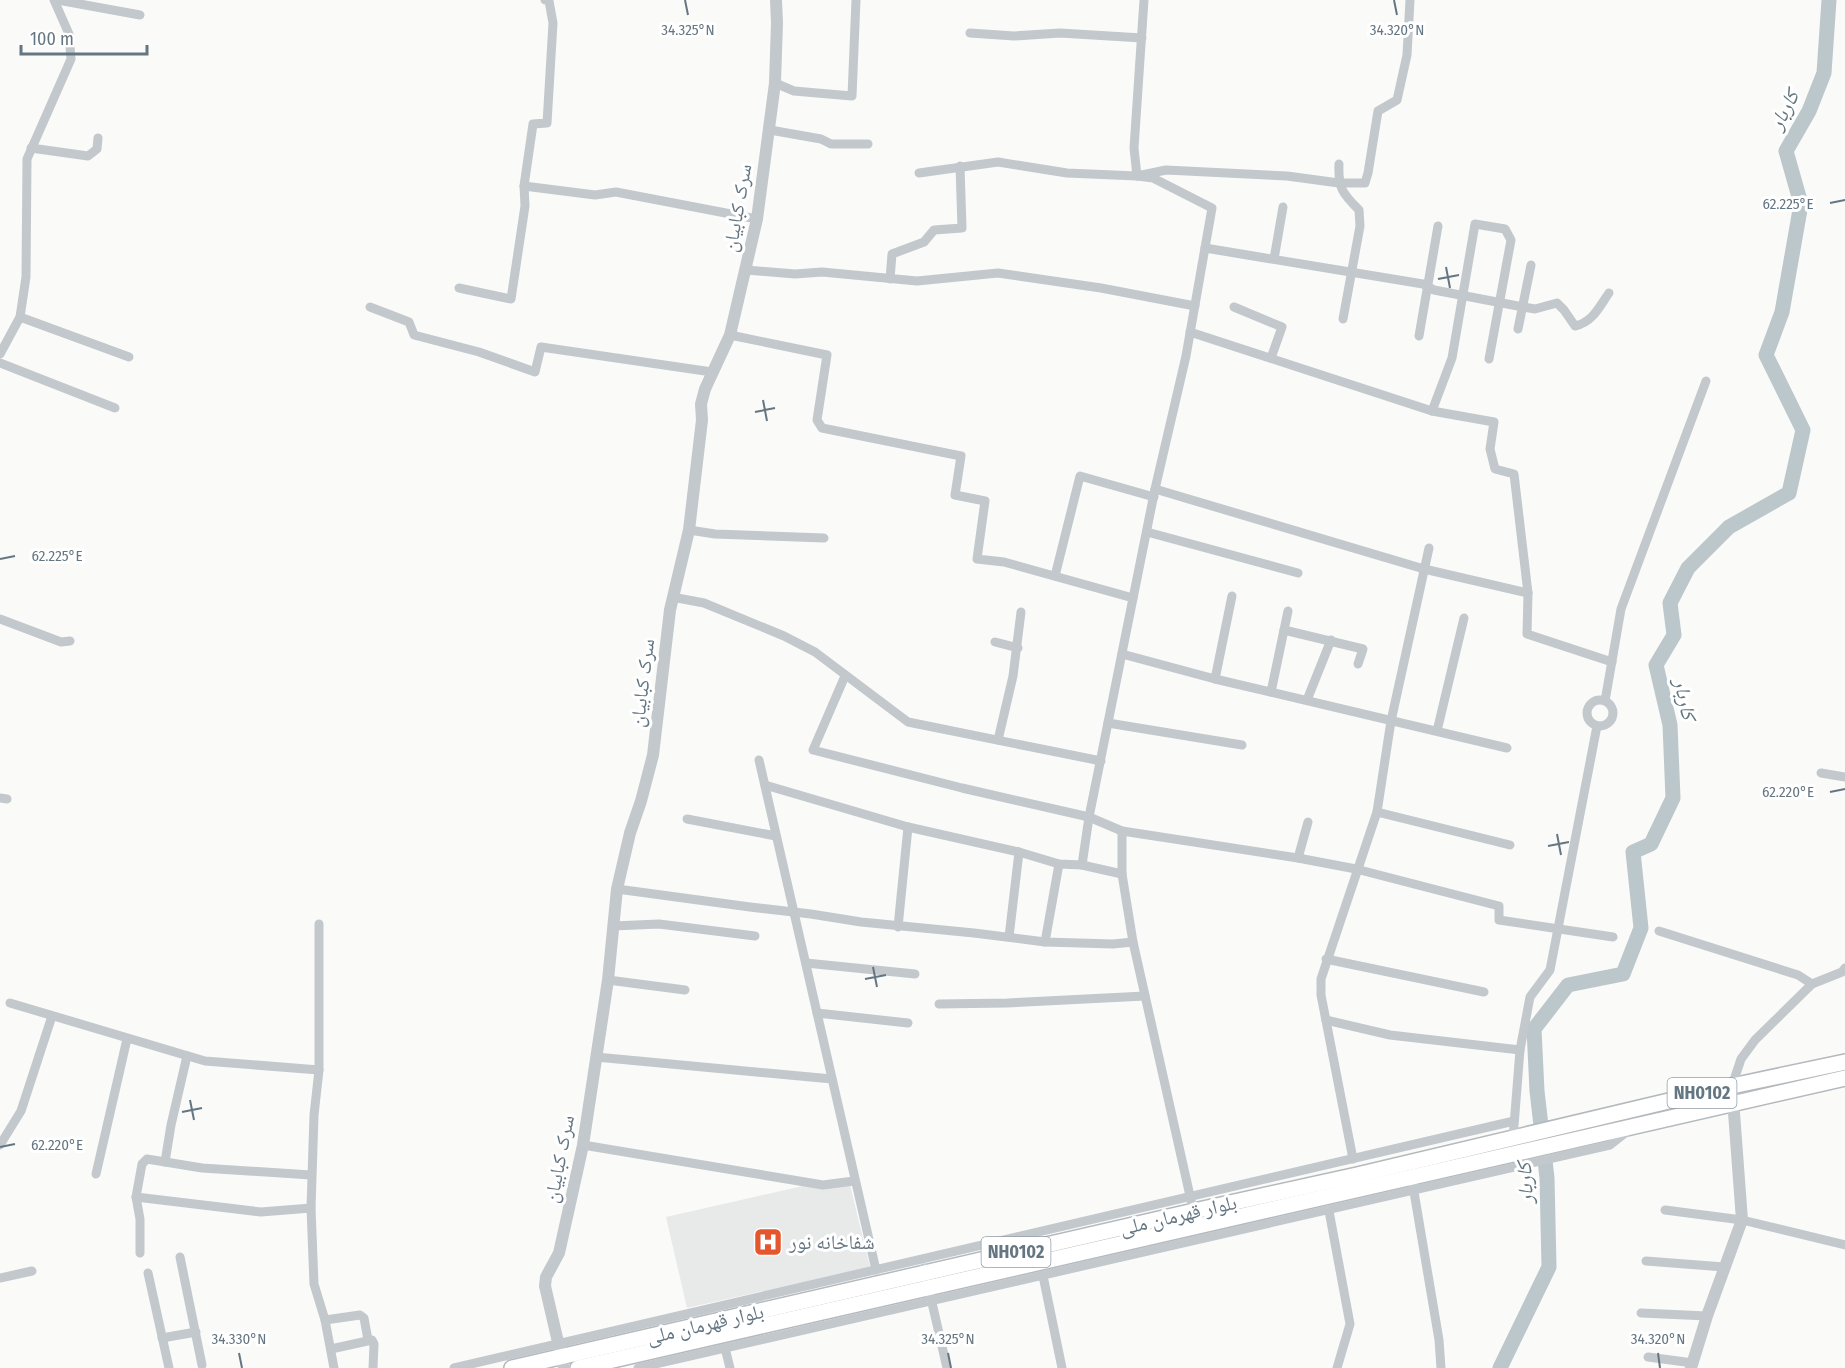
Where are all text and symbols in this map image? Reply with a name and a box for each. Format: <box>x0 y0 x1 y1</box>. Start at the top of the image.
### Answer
scale bar <box>21 18 147 56</box>
text: 34.325°N <box>661 21 715 39</box>
text: 34.320°N <box>1370 21 1424 39</box>
text: 100 m <box>30 28 74 50</box>
water label: کاربار <box>1762 83 1806 136</box>
street label: سرک کبابیان <box>717 162 757 254</box>
text: 62.225°E <box>1762 195 1814 213</box>
text: 62.225°E <box>31 547 83 565</box>
street label: سرک کبابیان <box>625 637 659 729</box>
water label: کاربار <box>1668 674 1703 725</box>
text: 62.220°E <box>1762 783 1814 801</box>
road number: NH0102 <box>1668 1078 1736 1108</box>
street label: سرک کبابیان <box>539 1113 579 1205</box>
text: 62.220°E <box>31 1136 83 1154</box>
water label: کاربار <box>1511 1158 1539 1206</box>
street label: بلوار قهرمان ملی <box>1117 1190 1239 1240</box>
hospital icon: شفاخانه نور <box>752 1226 784 1258</box>
place label: شفاخانه نور <box>788 1230 875 1254</box>
road number: NH0102 <box>982 1237 1050 1267</box>
street label: بلوار قهرمان ملی <box>644 1299 766 1349</box>
text: 34.330°N <box>212 1330 266 1348</box>
text: 34.325°N <box>921 1330 975 1348</box>
text: 34.320°N <box>1631 1330 1685 1348</box>

